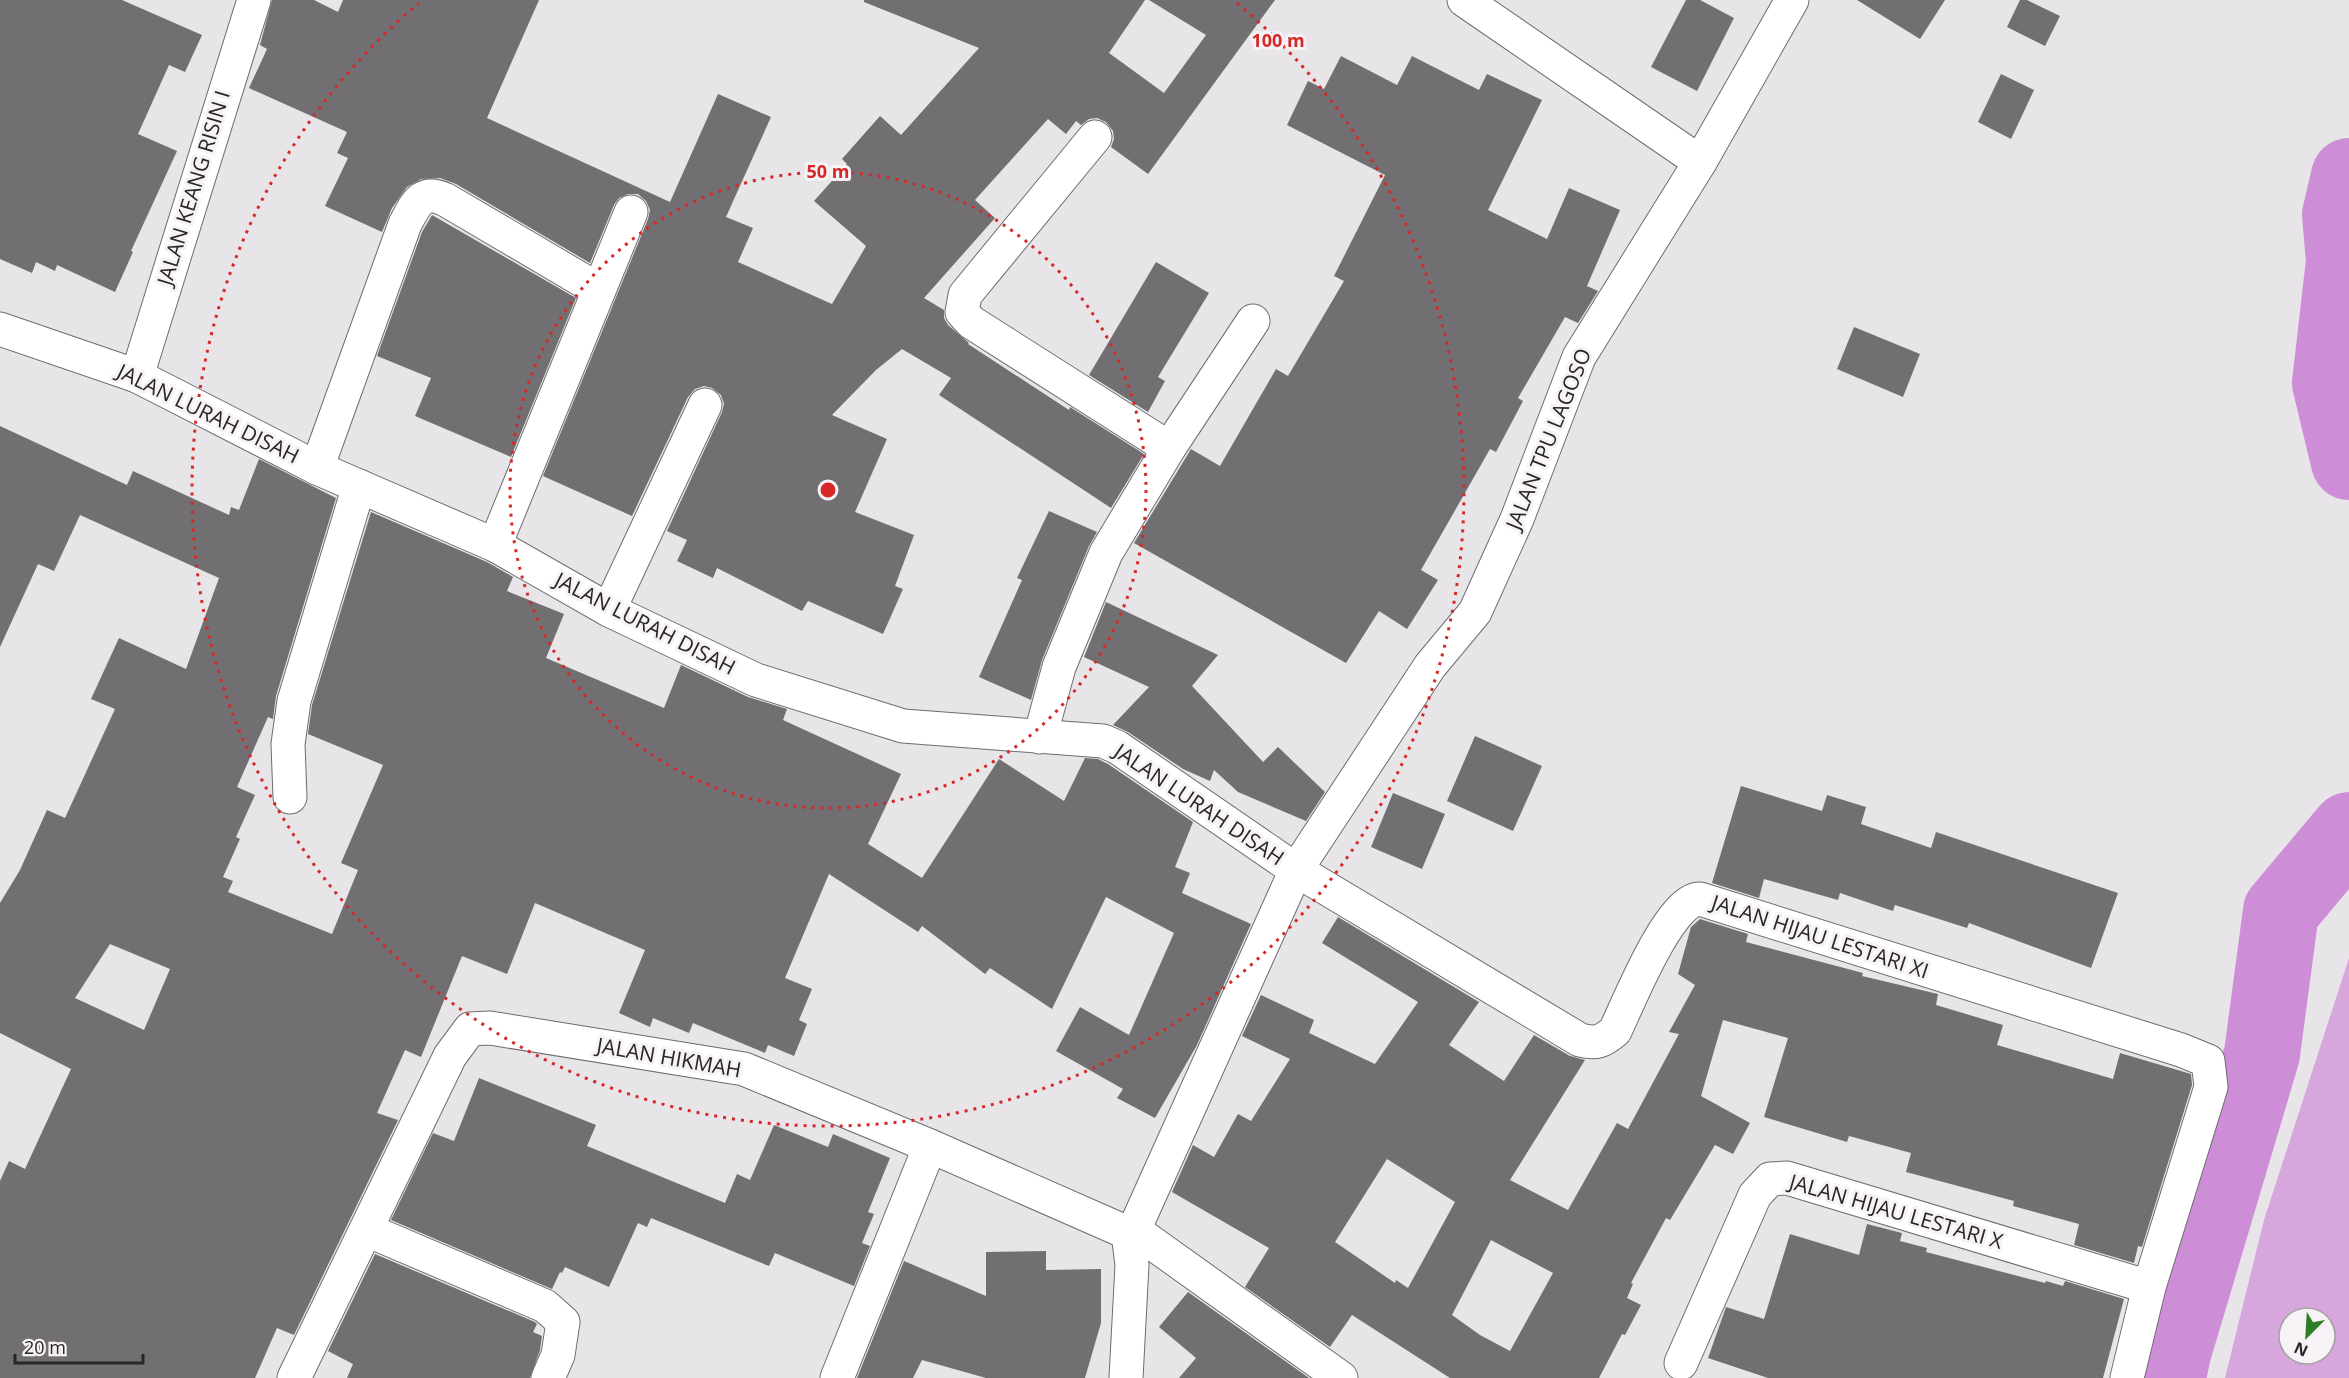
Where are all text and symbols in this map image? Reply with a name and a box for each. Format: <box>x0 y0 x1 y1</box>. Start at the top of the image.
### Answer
text: 100 m <box>1251 28 1305 52</box>
street label: JALAN KEANG RISIN I <box>150 87 236 290</box>
text: 50 m <box>807 159 849 183</box>
street label: JALAN TPU LAGOSO <box>1498 344 1597 535</box>
street label: JALAN LURAH DISAH <box>111 356 304 469</box>
centre of rings <box>818 480 838 500</box>
street label: JALAN LURAH DISAH <box>549 564 741 681</box>
street label: JALAN LURAH DISAH <box>1107 736 1290 871</box>
street label: JALAN HIJAU LESTARI XI <box>1706 887 1932 984</box>
street label: JALAN HIKMAH <box>593 1030 744 1084</box>
street label: JALAN HIJAU LESTARI X <box>1784 1167 2007 1255</box>
north arrow <box>2277 1306 2337 1366</box>
scale bar <box>15 1327 142 1365</box>
text: 20 m <box>24 1335 66 1359</box>
text: N <box>2290 1337 2311 1362</box>

